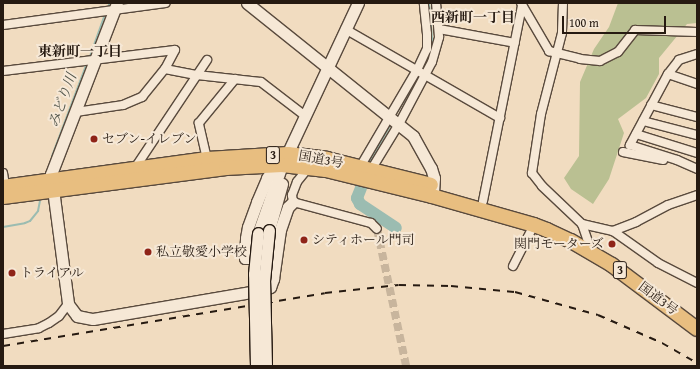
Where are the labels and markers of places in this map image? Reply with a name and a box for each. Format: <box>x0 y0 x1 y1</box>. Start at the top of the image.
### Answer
place label: セブン-イレブン <box>102 131 197 147</box>
marker: セブン-イレブン <box>89 134 99 144</box>
place label: シティホール門司 <box>312 232 416 248</box>
marker: シティホール門司 <box>299 235 309 245</box>
place label: 関門モーターズ <box>514 236 604 252</box>
marker: 関門モーターズ <box>607 239 617 249</box>
place label: 私立敬愛小学校 <box>156 244 247 260</box>
marker: 私立敬愛小学校 <box>143 247 153 257</box>
place label: トライアル <box>20 265 85 281</box>
marker: トライアル <box>7 268 17 278</box>

